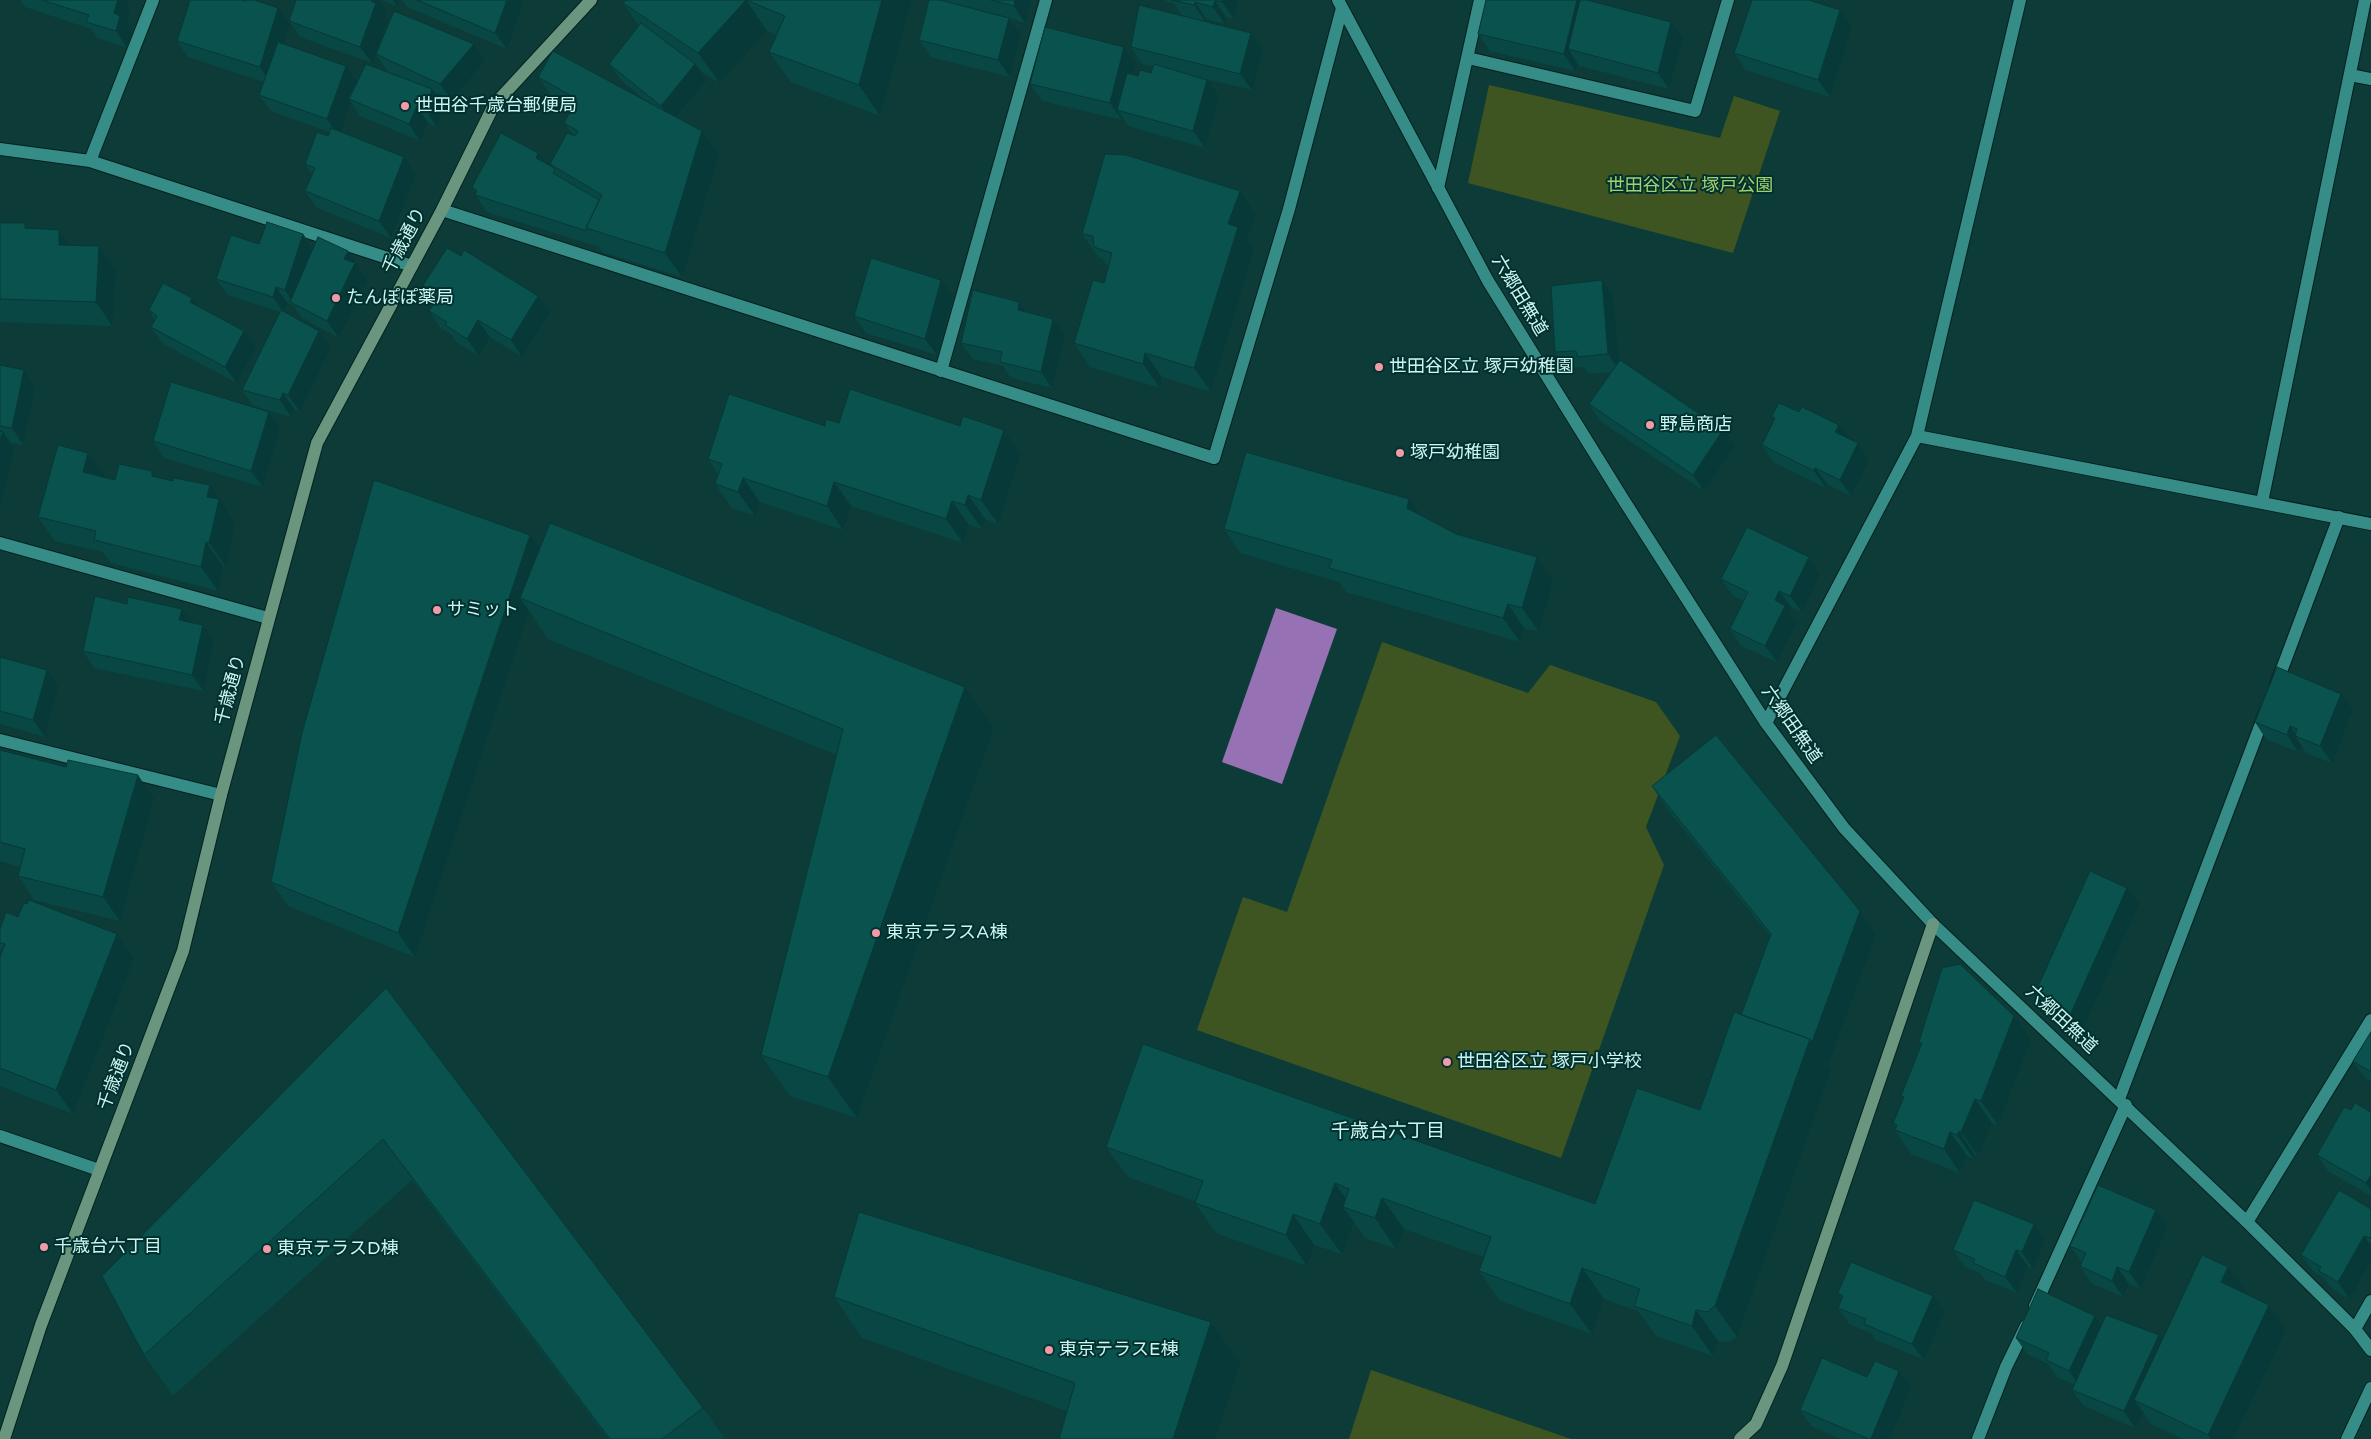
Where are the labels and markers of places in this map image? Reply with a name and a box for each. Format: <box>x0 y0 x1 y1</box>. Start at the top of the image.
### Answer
place label: 世田谷千歳台郵便局 <box>415 95 577 117</box>
marker: 世田谷千歳台郵便局 <box>399 100 411 112</box>
place label: たんぽぽ薬局 <box>346 287 454 309</box>
marker: たんぽぽ薬局 <box>330 292 342 304</box>
place label: 世田谷区立 塚戸幼稚園 <box>1389 356 1574 378</box>
marker: 世田谷区立 塚戸幼稚園 <box>1373 361 1385 373</box>
place label: 野島商店 <box>1660 414 1732 436</box>
marker: 野島商店 <box>1644 419 1656 431</box>
place label: 塚戸幼稚園 <box>1410 442 1500 464</box>
marker: 塚戸幼稚園 <box>1394 447 1406 459</box>
place label: サミット <box>447 599 519 621</box>
marker: サミット <box>431 604 443 616</box>
place label: 東京テラスA棟 <box>886 922 1007 944</box>
marker: 東京テラスA棟 <box>870 927 882 939</box>
place label: 世田谷区立 塚戸小学校 <box>1457 1051 1642 1073</box>
marker: 世田谷区立 塚戸小学校 <box>1441 1056 1453 1068</box>
place label: 千歳台六丁目 <box>54 1236 162 1258</box>
place label: 東京テラスD棟 <box>277 1238 399 1260</box>
marker: 千歳台六丁目 <box>38 1241 50 1253</box>
marker: 東京テラスD棟 <box>261 1243 273 1255</box>
place label: 東京テラスE棟 <box>1059 1339 1178 1361</box>
marker: 東京テラスE棟 <box>1043 1344 1055 1356</box>

